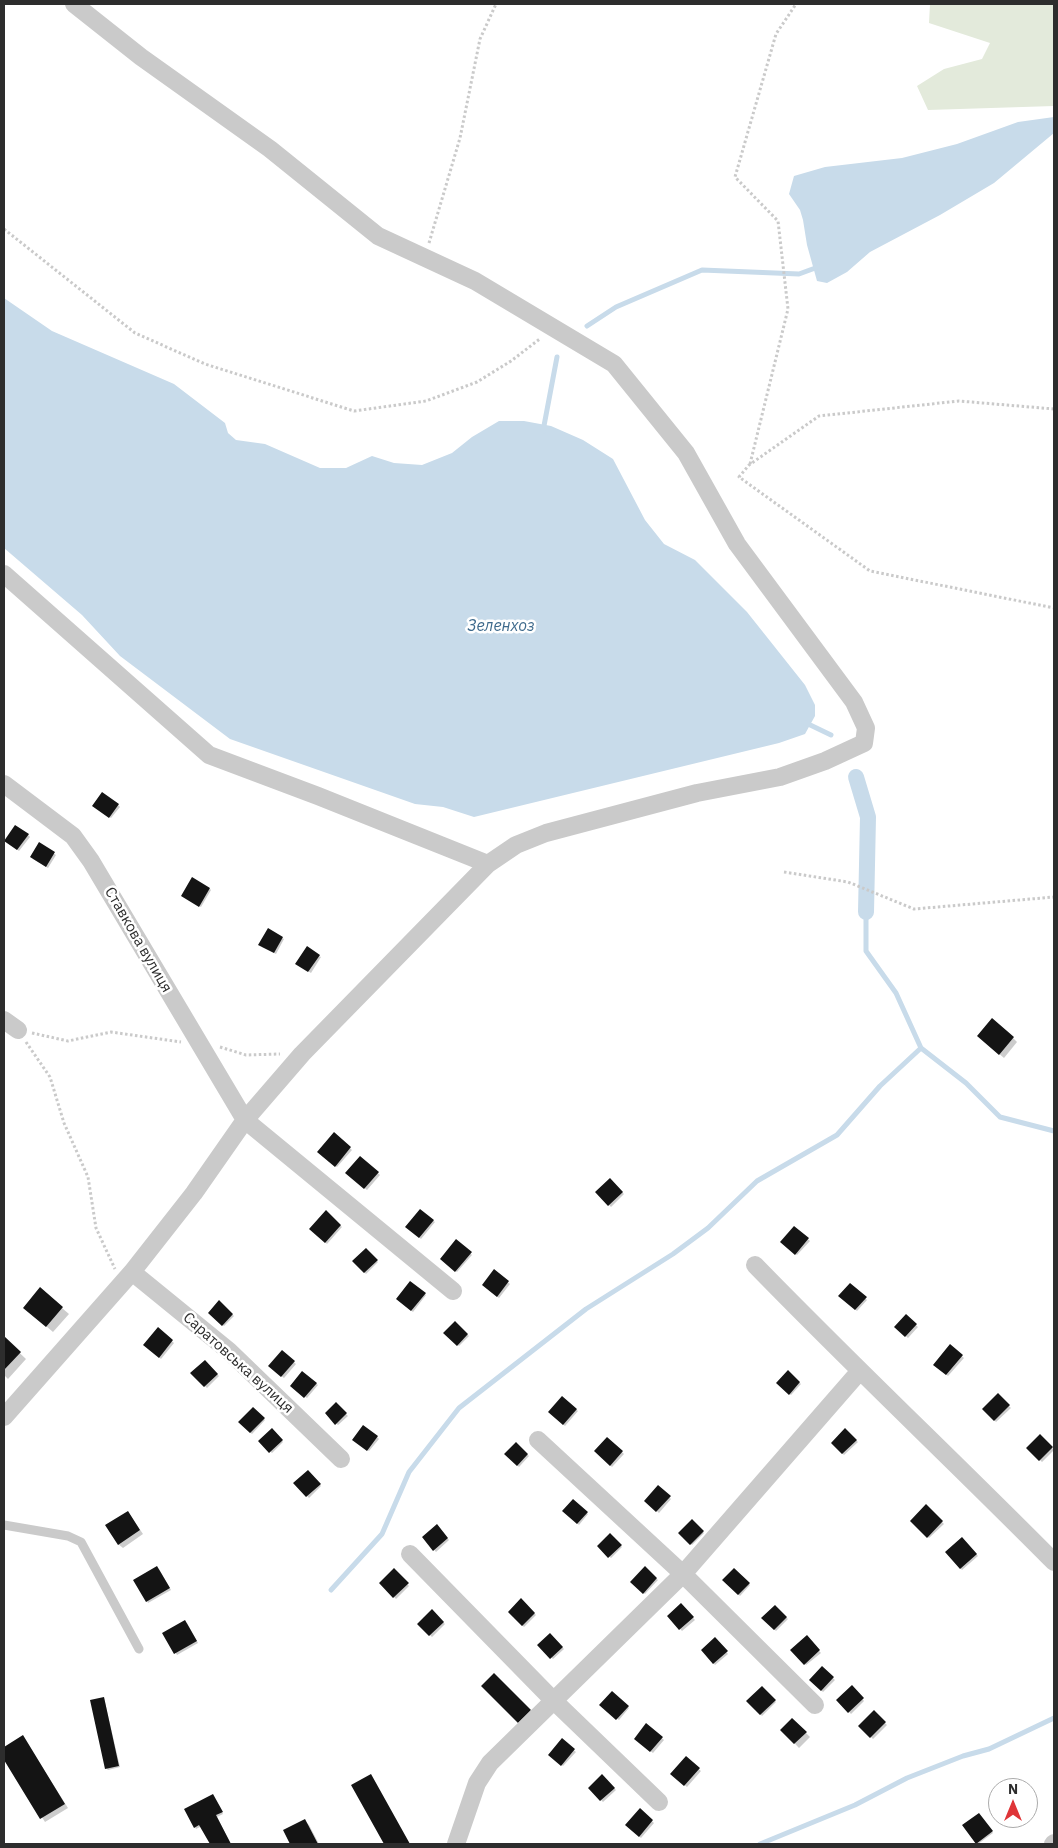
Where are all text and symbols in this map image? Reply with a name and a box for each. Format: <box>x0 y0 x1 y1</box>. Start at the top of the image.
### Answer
water label: Зеленхоз <box>467 616 535 636</box>
street label: Ставкова вулиця <box>101 884 175 996</box>
street label: Саратовська вулиця <box>179 1309 297 1417</box>
north arrow <box>988 1778 1038 1828</box>
text: N <box>1008 1780 1018 1798</box>

